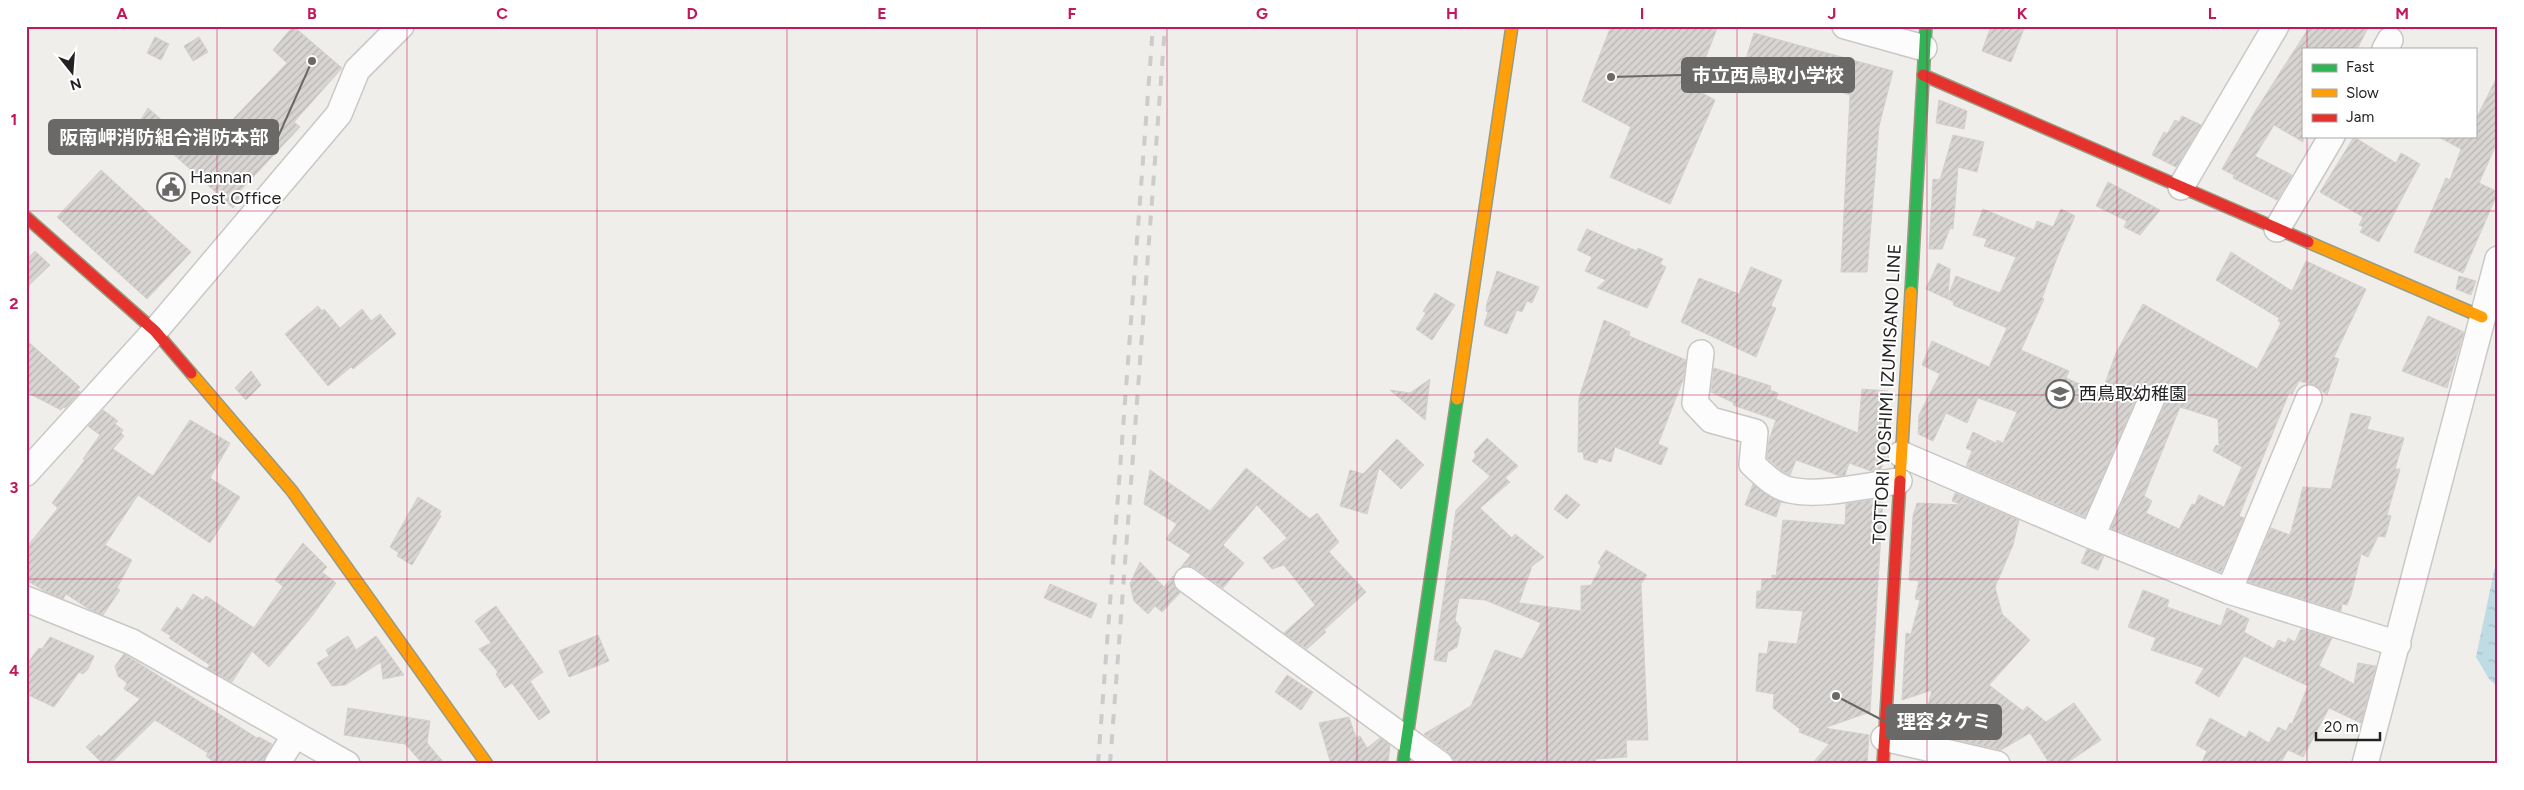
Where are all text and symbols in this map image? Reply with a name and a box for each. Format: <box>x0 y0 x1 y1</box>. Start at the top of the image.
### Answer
text: A <box>116 4 128 23</box>
text: B <box>307 4 317 23</box>
text: C <box>496 4 508 23</box>
text: D <box>686 4 698 23</box>
text: E <box>877 4 887 23</box>
text: F <box>1068 4 1077 23</box>
text: G <box>1256 4 1268 23</box>
text: H <box>1446 4 1458 23</box>
text: I <box>1640 4 1644 23</box>
text: J <box>1828 4 1836 23</box>
text: K <box>2017 4 2028 23</box>
text: L <box>2208 4 2217 23</box>
text: M <box>2395 4 2409 23</box>
north arrow <box>48 48 98 98</box>
legend <box>2302 48 2476 138</box>
callout: 市立西鳥取小学校 <box>1682 58 1854 92</box>
text: Fast <box>2346 58 2375 76</box>
text: 市立西鳥取小学校 <box>1692 64 1844 87</box>
text: N <box>68 74 83 94</box>
text: Slow <box>2346 84 2379 102</box>
text: Jam <box>2346 108 2374 126</box>
text: 1 <box>11 110 17 129</box>
callout: 阪南岬消防組合消防本部 <box>49 120 278 154</box>
text: 阪南岬消防組合消防本部 <box>59 126 269 149</box>
place label: Hannan Post Office <box>190 166 281 209</box>
public building icon: Hannan Post Office <box>156 172 186 202</box>
street label: TOTTORI YOSHIMI IZUMISANO LINE <box>1868 243 1906 545</box>
text: 2 <box>9 294 19 313</box>
school or university icon: 西鳥取幼稚園 <box>2045 379 2075 409</box>
place label: 西鳥取幼稚園 <box>2079 383 2187 405</box>
text: 3 <box>10 478 19 497</box>
text: 4 <box>9 661 19 680</box>
callout: 理容タケミ <box>1886 705 2001 739</box>
text: 理容タケミ <box>1897 710 1991 733</box>
scale bar <box>2316 710 2380 742</box>
text: 20 m <box>2324 718 2358 736</box>

